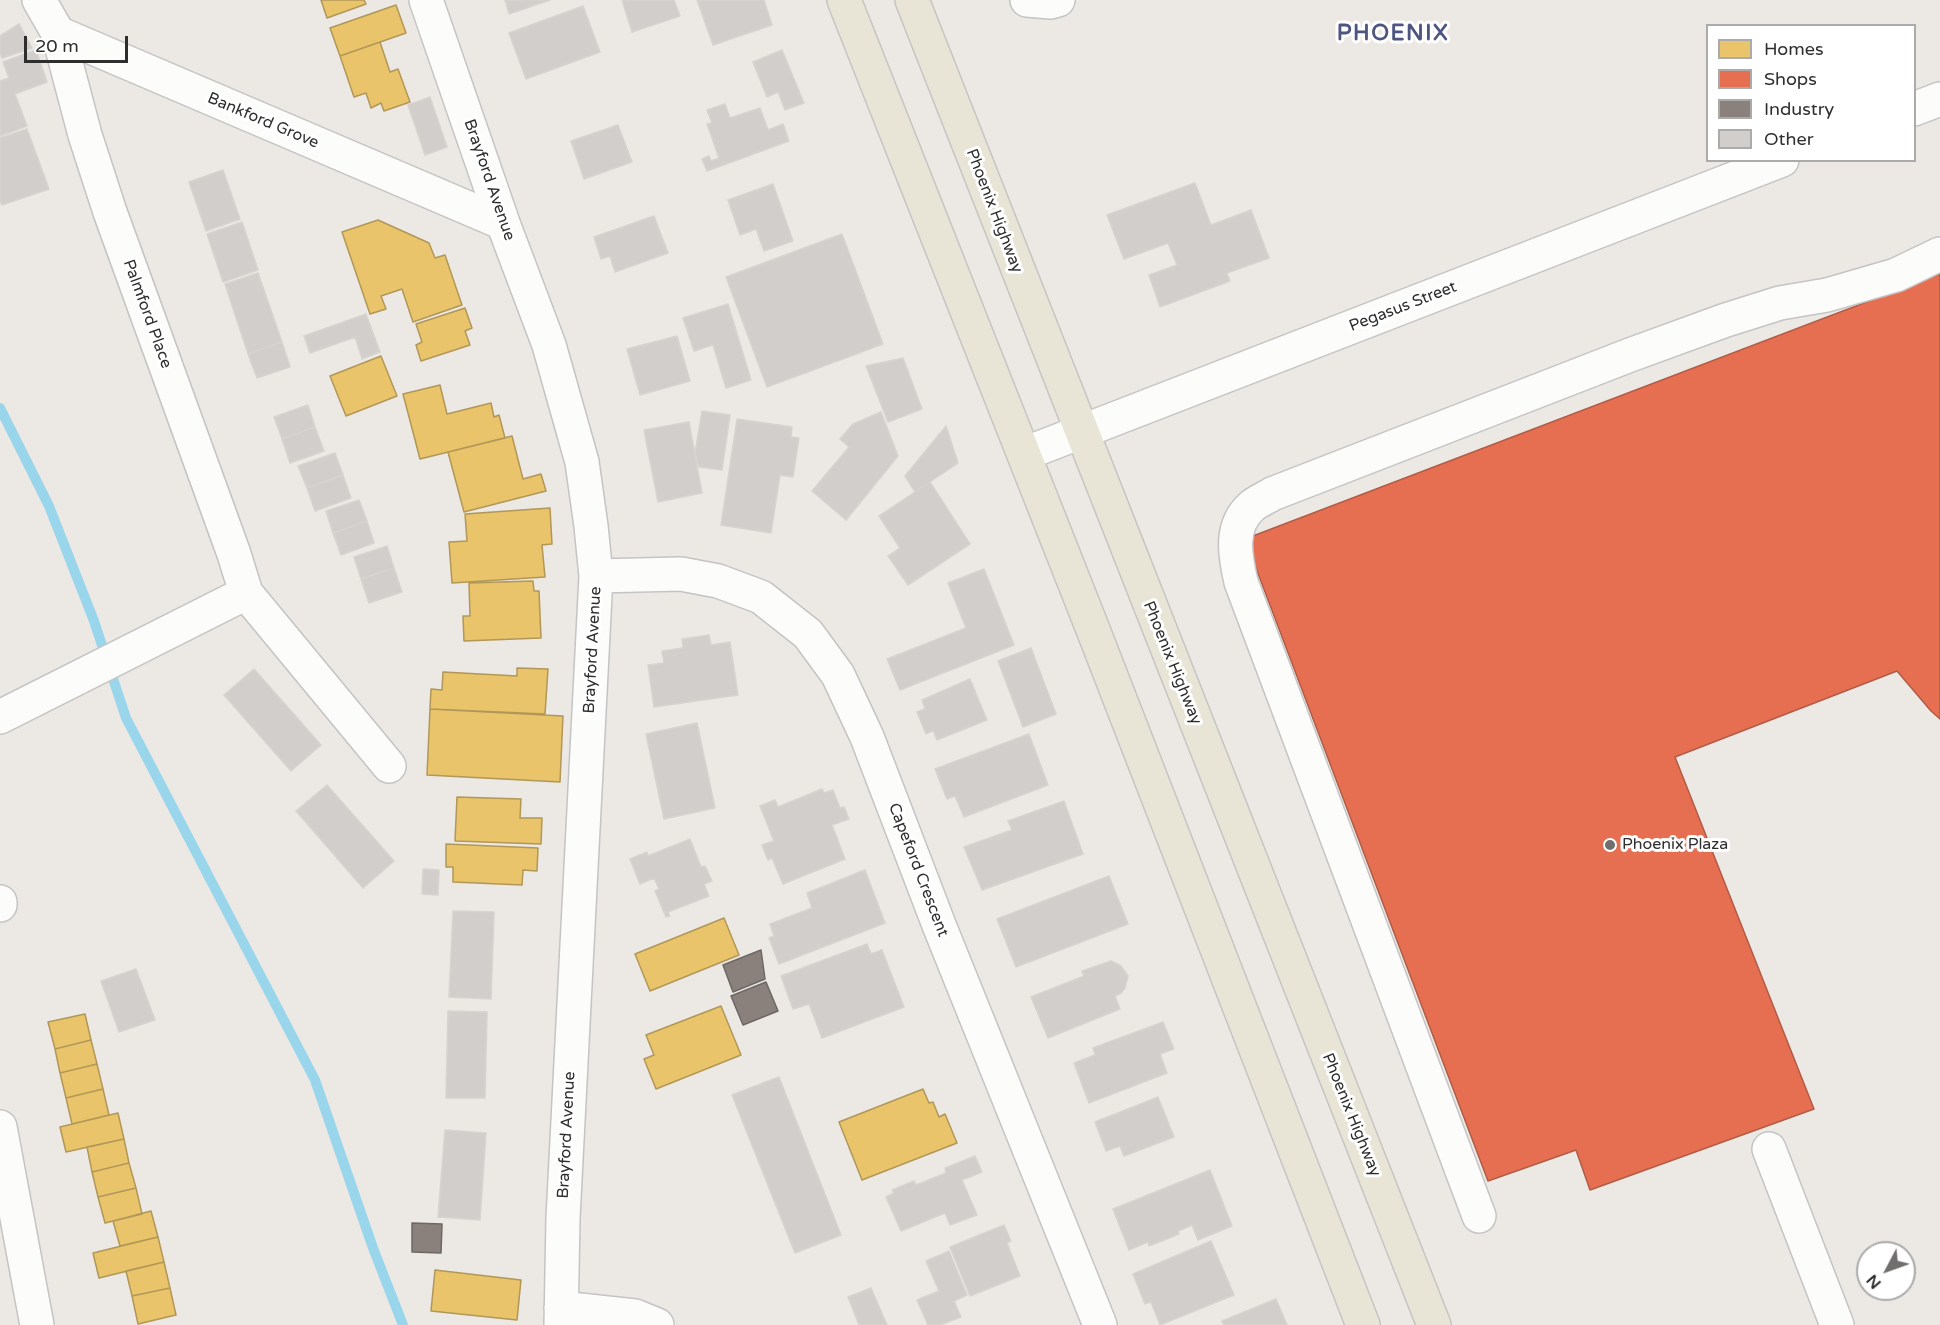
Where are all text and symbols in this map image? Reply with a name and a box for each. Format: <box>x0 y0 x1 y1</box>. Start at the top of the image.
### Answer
district label: PHOENIX <box>1337 21 1449 47</box>
scale bar <box>27 24 130 62</box>
legend <box>1706 24 1916 162</box>
text: 20 m <box>35 35 79 57</box>
text: Homes <box>1764 38 1824 60</box>
text: Shops <box>1764 68 1817 90</box>
street label: Bankford Grove <box>204 89 322 153</box>
text: Industry <box>1764 98 1834 120</box>
street label: Brayford Avenue <box>459 117 519 243</box>
text: Other <box>1764 128 1814 150</box>
street label: Phoenix Highway <box>962 146 1026 276</box>
street label: Palmford Place <box>118 257 176 371</box>
street label: Pegasus Street <box>1347 278 1459 336</box>
street label: Brayford Avenue <box>580 586 606 714</box>
street label: Phoenix Highway <box>1138 599 1206 727</box>
street label: Capeford Crescent <box>884 800 952 940</box>
place label: Phoenix Plaza <box>1622 835 1728 855</box>
marker: Phoenix Plaza <box>1603 838 1617 852</box>
street label: Phoenix Highway <box>1317 1051 1385 1179</box>
street label: Brayford Avenue <box>554 1071 580 1199</box>
north arrow <box>1856 1241 1916 1301</box>
text: N <box>1862 1270 1886 1293</box>

